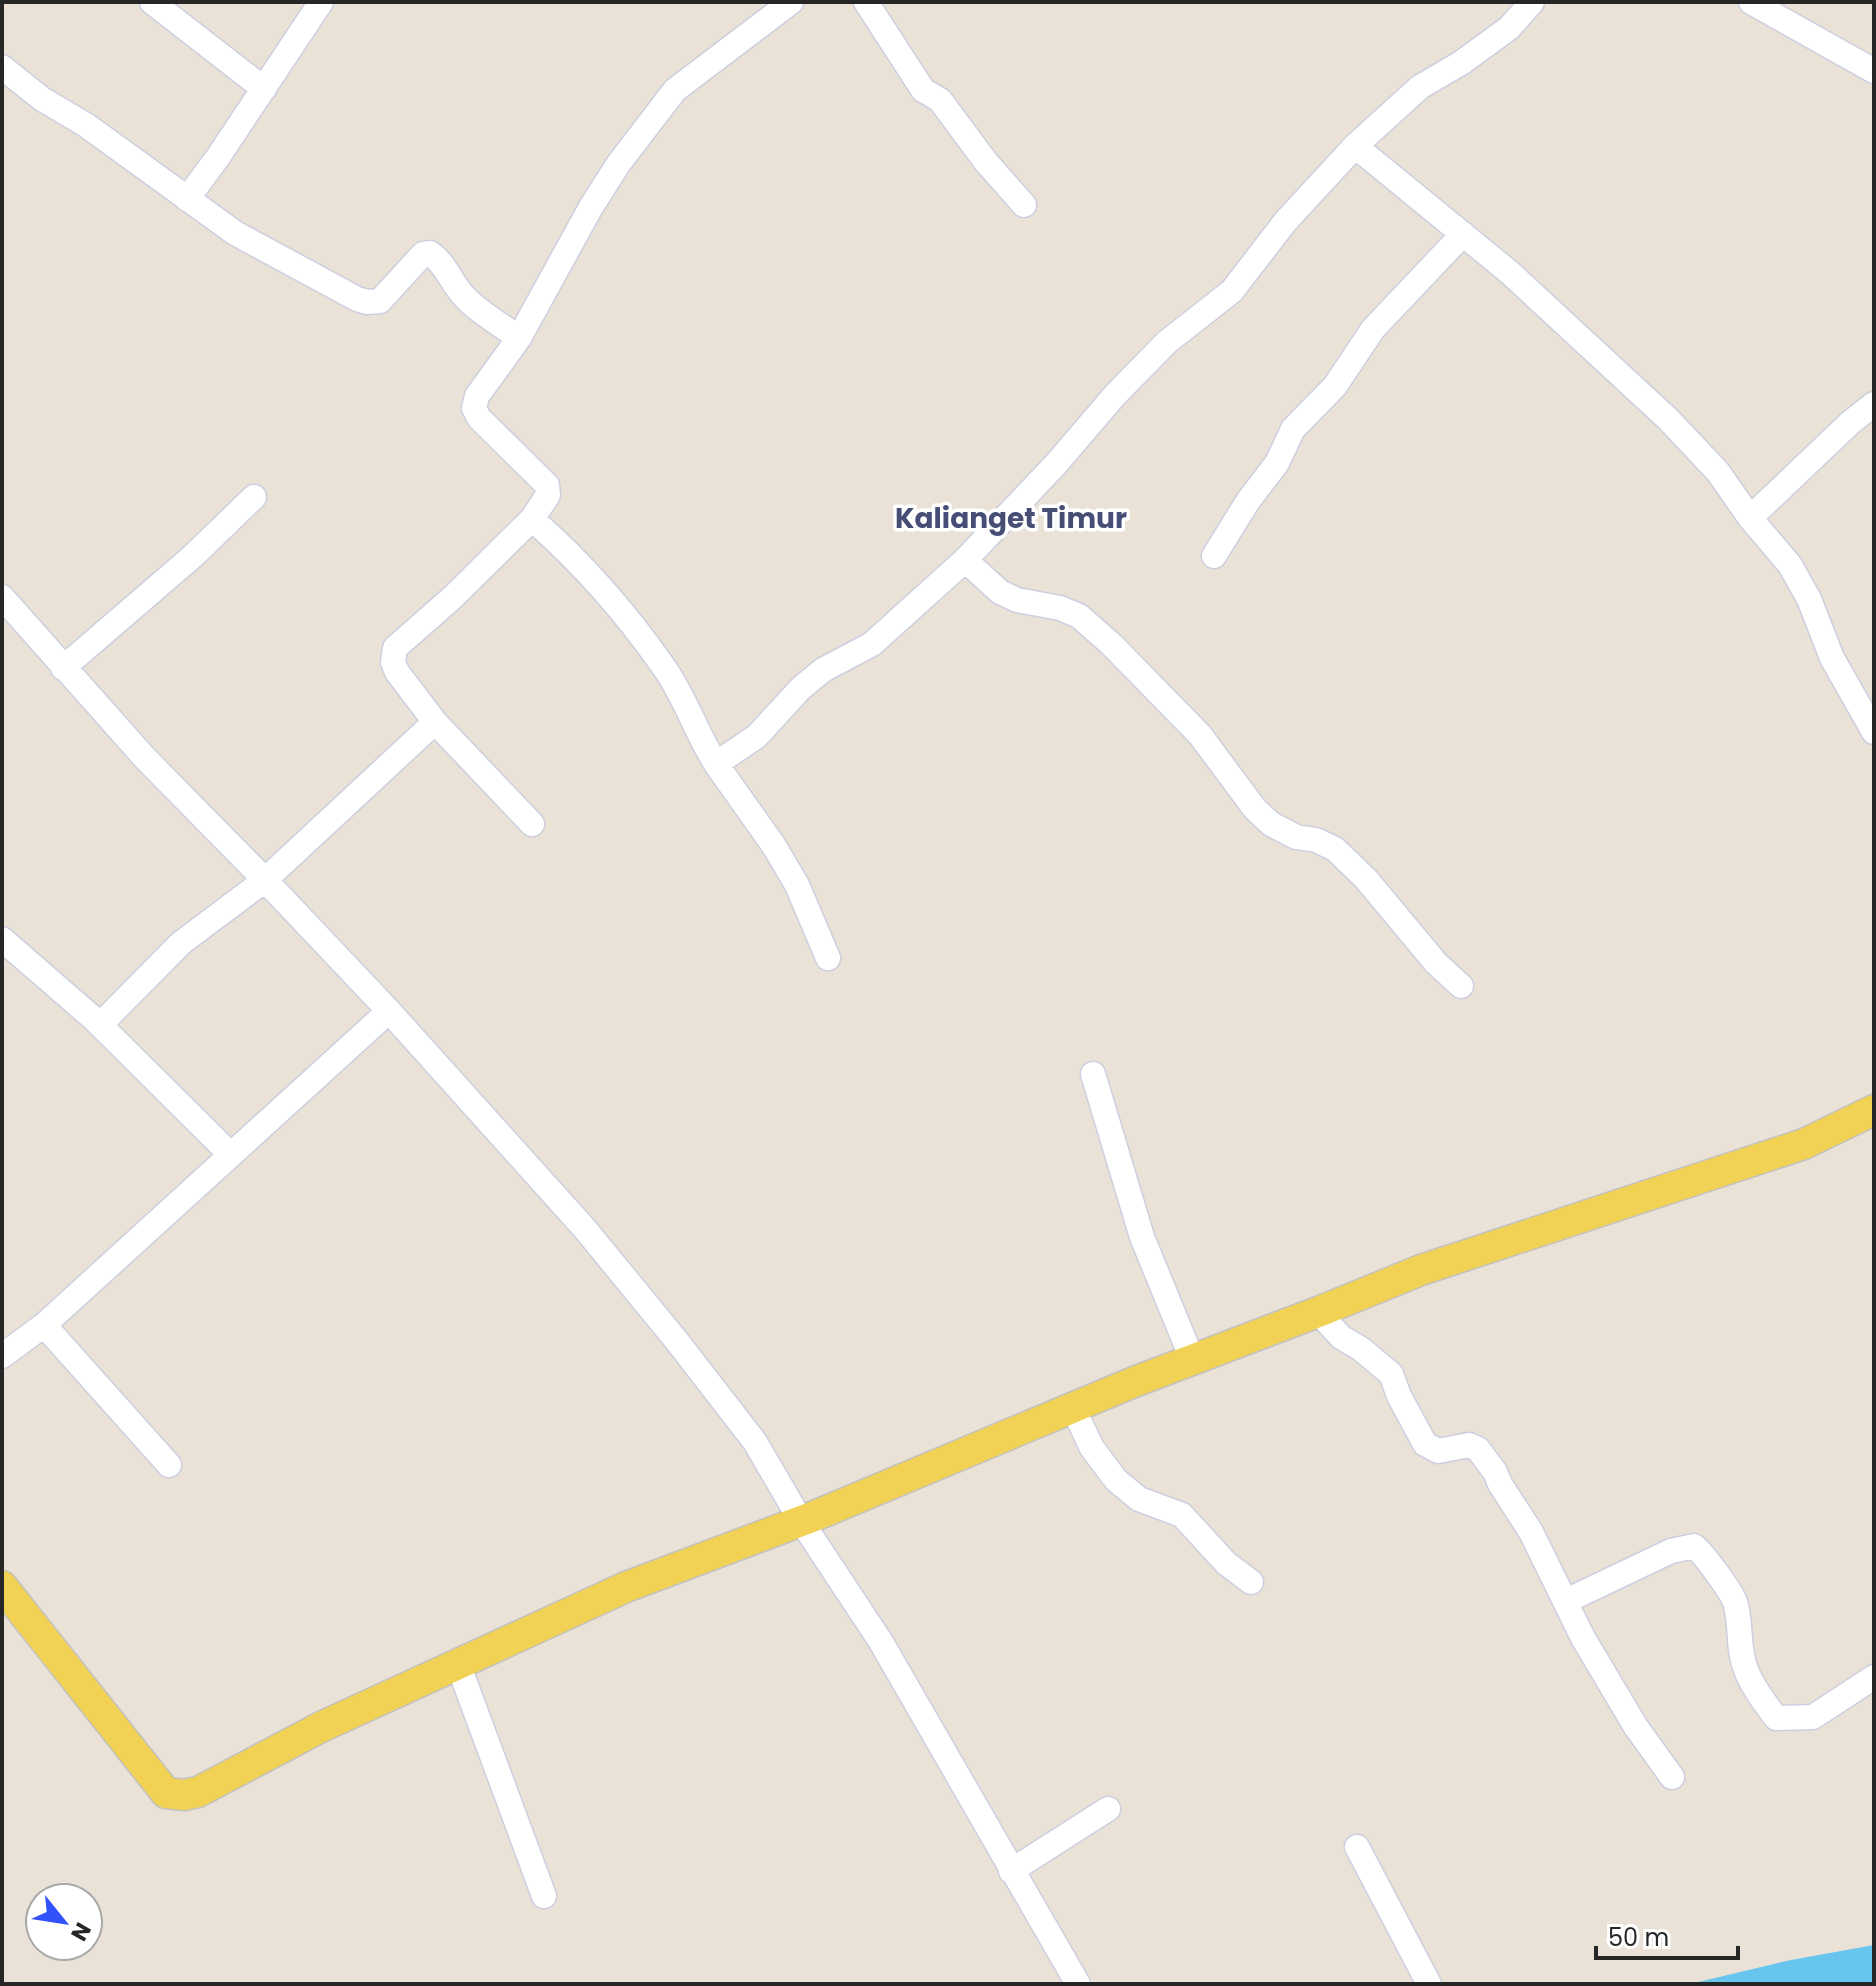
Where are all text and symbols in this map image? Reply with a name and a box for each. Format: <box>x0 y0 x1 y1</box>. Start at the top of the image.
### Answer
district label: Kalianget Timur <box>895 499 1127 538</box>
north arrow <box>24 1882 104 1962</box>
scale bar <box>1596 1910 1738 1960</box>
text: N <box>63 1917 98 1947</box>
text: 50 m <box>1608 1921 1669 1954</box>

